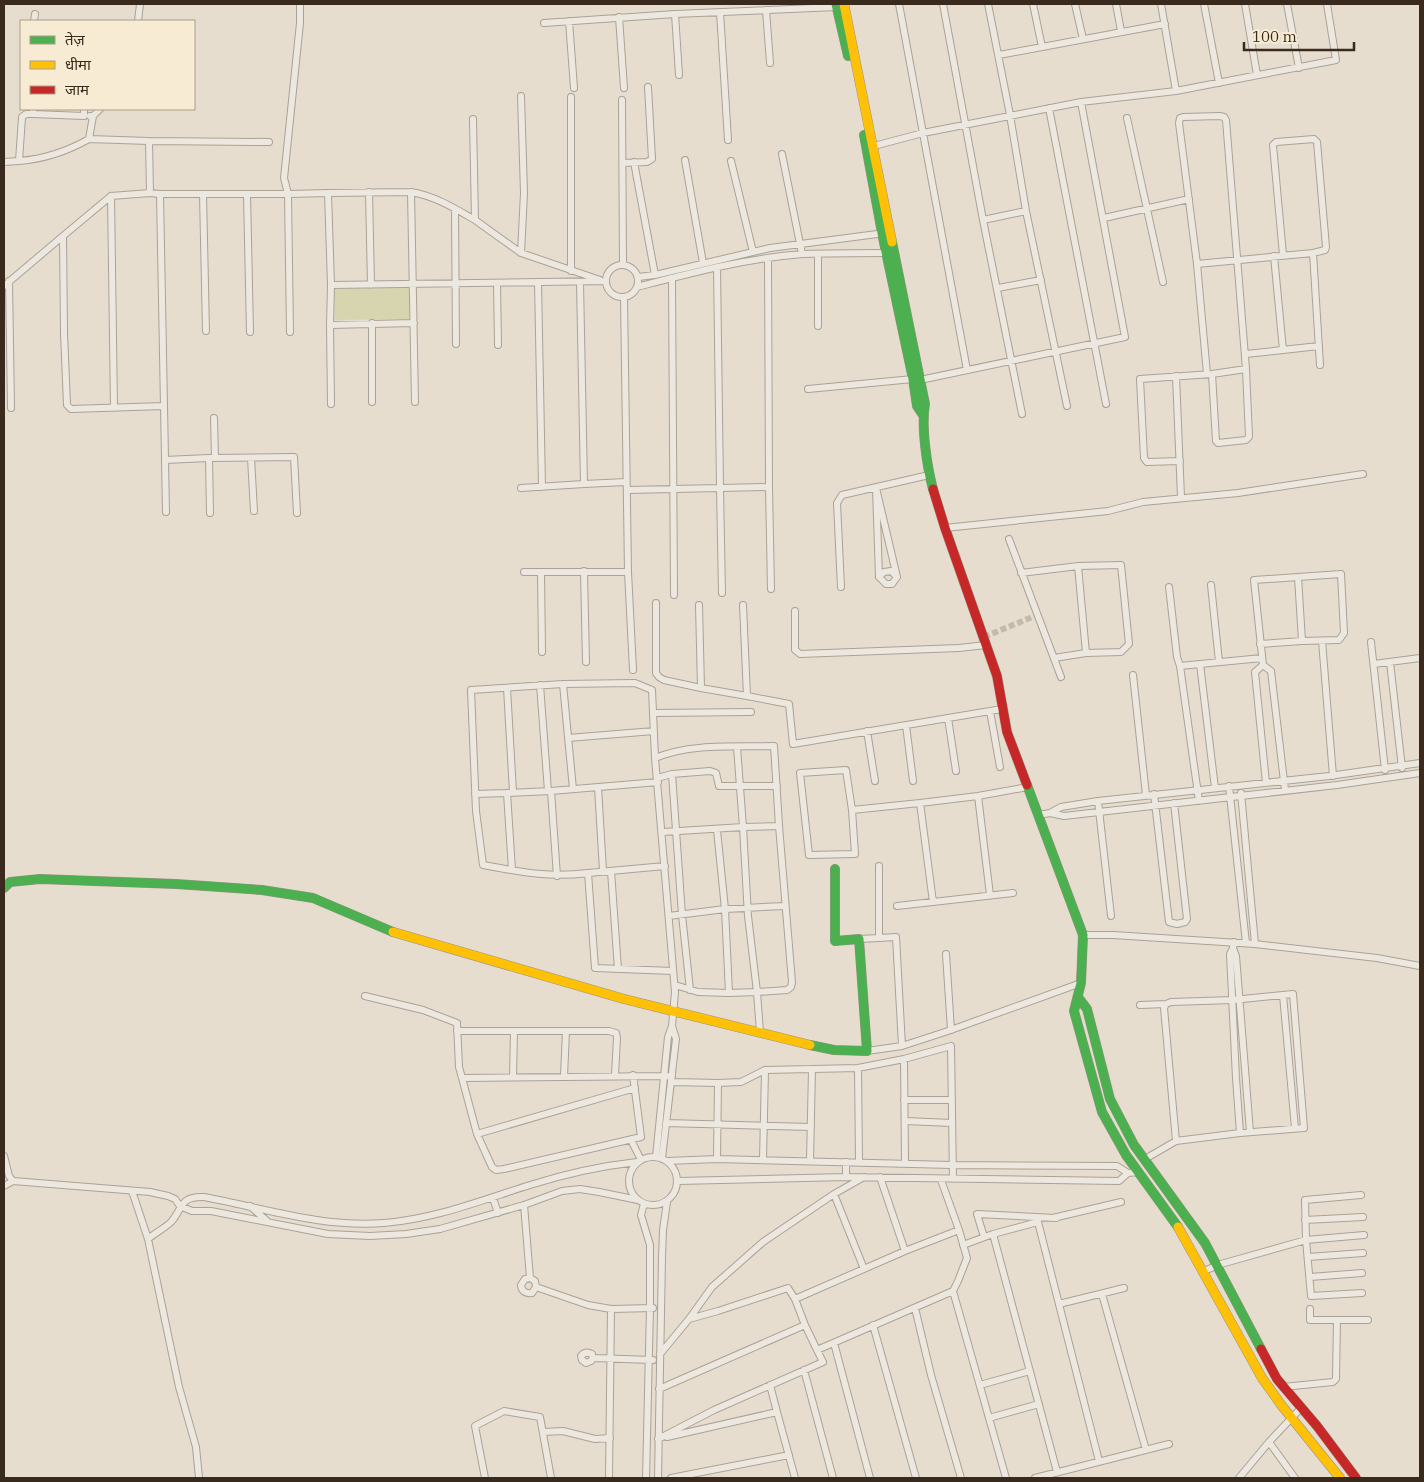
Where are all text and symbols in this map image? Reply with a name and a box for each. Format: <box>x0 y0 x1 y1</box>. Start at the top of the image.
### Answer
legend <box>20 20 195 110</box>
scale bar <box>1244 20 1354 52</box>
text: 100 m <box>1252 27 1297 46</box>
text: तेज़ <box>65 30 86 49</box>
text: धीमा <box>65 55 92 74</box>
text: जाम <box>65 80 90 99</box>

